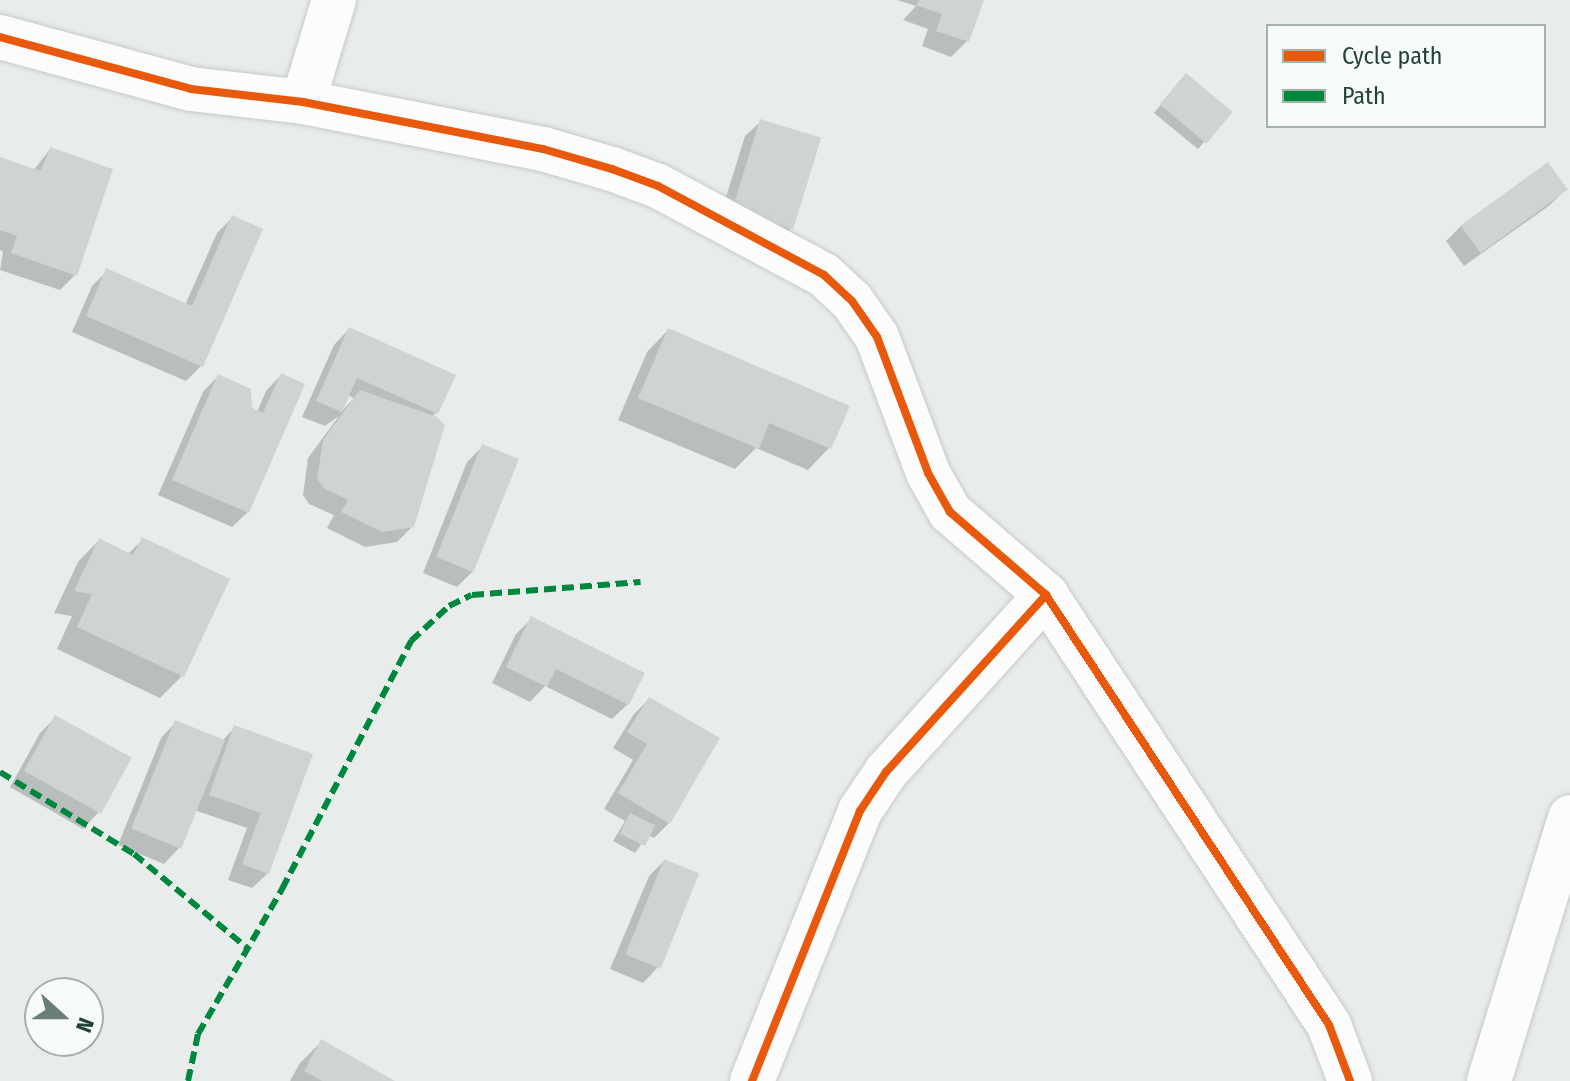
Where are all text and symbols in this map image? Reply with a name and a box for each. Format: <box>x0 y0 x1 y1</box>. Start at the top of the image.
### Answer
legend <box>1266 24 1546 128</box>
text: Cycle path <box>1342 42 1442 70</box>
text: Path <box>1342 82 1386 110</box>
north arrow <box>24 977 104 1057</box>
text: N <box>70 1014 100 1036</box>

